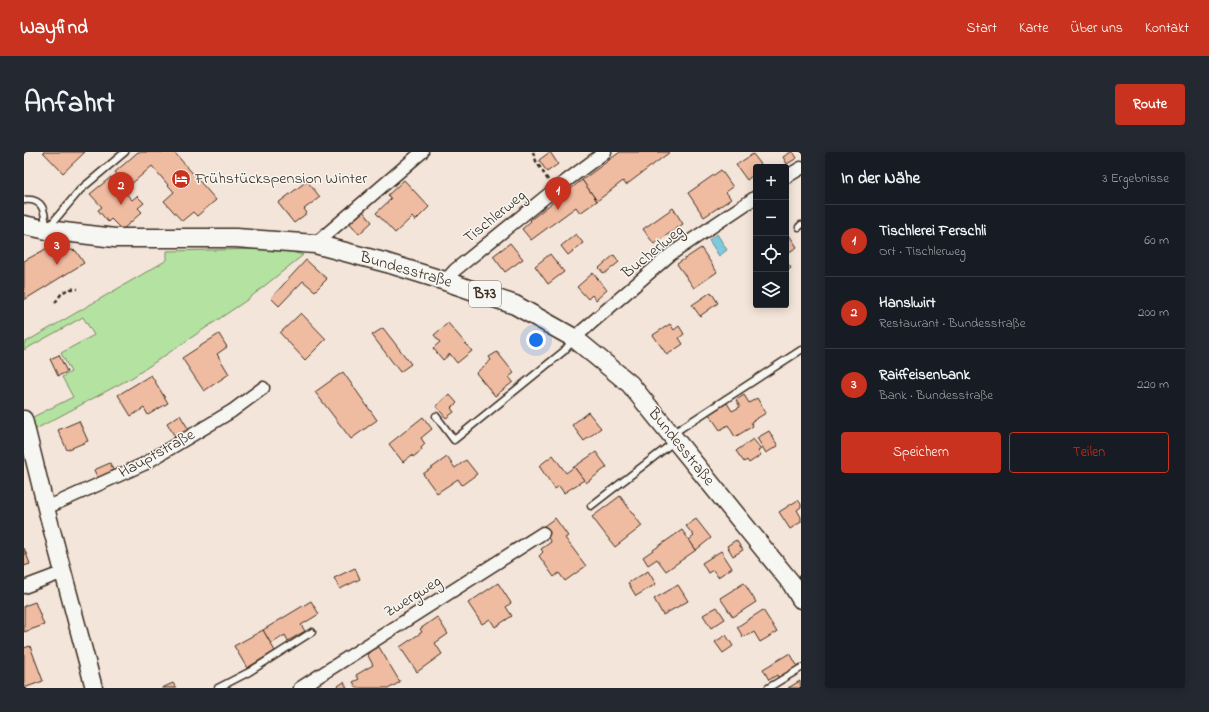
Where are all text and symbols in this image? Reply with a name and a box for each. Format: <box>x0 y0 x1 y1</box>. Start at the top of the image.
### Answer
text: Wayfind <box>20 15 88 42</box>
text: Start <box>967 18 997 39</box>
text: Karte <box>1019 18 1049 39</box>
text: Über uns <box>1071 18 1123 39</box>
text: Kontakt <box>1145 18 1189 39</box>
text: Anfahrt <box>24 84 115 125</box>
button: Route <box>1115 84 1185 125</box>
map controls <box>753 164 789 308</box>
button: + <box>753 164 789 200</box>
text: In der Nähe <box>841 166 920 191</box>
place label: Frühstückspension Winter <box>194 167 367 191</box>
hotel icon: Frühstückspension Winter <box>170 168 192 190</box>
text: 3 Ergebnisse <box>1102 169 1169 188</box>
pin: 2 <box>108 172 134 205</box>
pin: 1 <box>545 177 571 210</box>
street label: Tischlerweg <box>458 184 532 250</box>
button: − <box>753 200 789 236</box>
street label: Bucherlweg <box>616 219 689 285</box>
text: Tischlerei Ferschli <box>879 220 987 242</box>
text: 1 <box>852 231 856 250</box>
text: 60 m <box>1144 231 1169 250</box>
pin: 3 <box>44 232 70 265</box>
button: locate <box>753 236 789 272</box>
text: Ort · Tischlerweg <box>879 242 966 261</box>
street label: Bundesstraße <box>356 245 456 295</box>
button: layers <box>753 272 789 308</box>
road number: B73 <box>469 281 501 307</box>
text: Hanslwirt <box>879 292 936 314</box>
text: 2 <box>851 303 857 322</box>
text: 200 m <box>1138 303 1169 322</box>
text: Restaurant · Bundesstraße <box>879 314 1025 333</box>
your location <box>526 330 546 350</box>
text: Raiffeisenbank <box>879 364 970 386</box>
text: 3 <box>851 375 857 394</box>
text: 220 m <box>1137 375 1169 394</box>
text: Bank · Bundesstraße <box>879 386 993 405</box>
street label: Bundesstraße <box>641 402 721 492</box>
street label: Hauptstraße <box>115 423 200 485</box>
button: Speichern <box>841 432 1001 473</box>
button: Teilen <box>1009 432 1169 473</box>
street label: Zwergweg <box>380 570 446 624</box>

